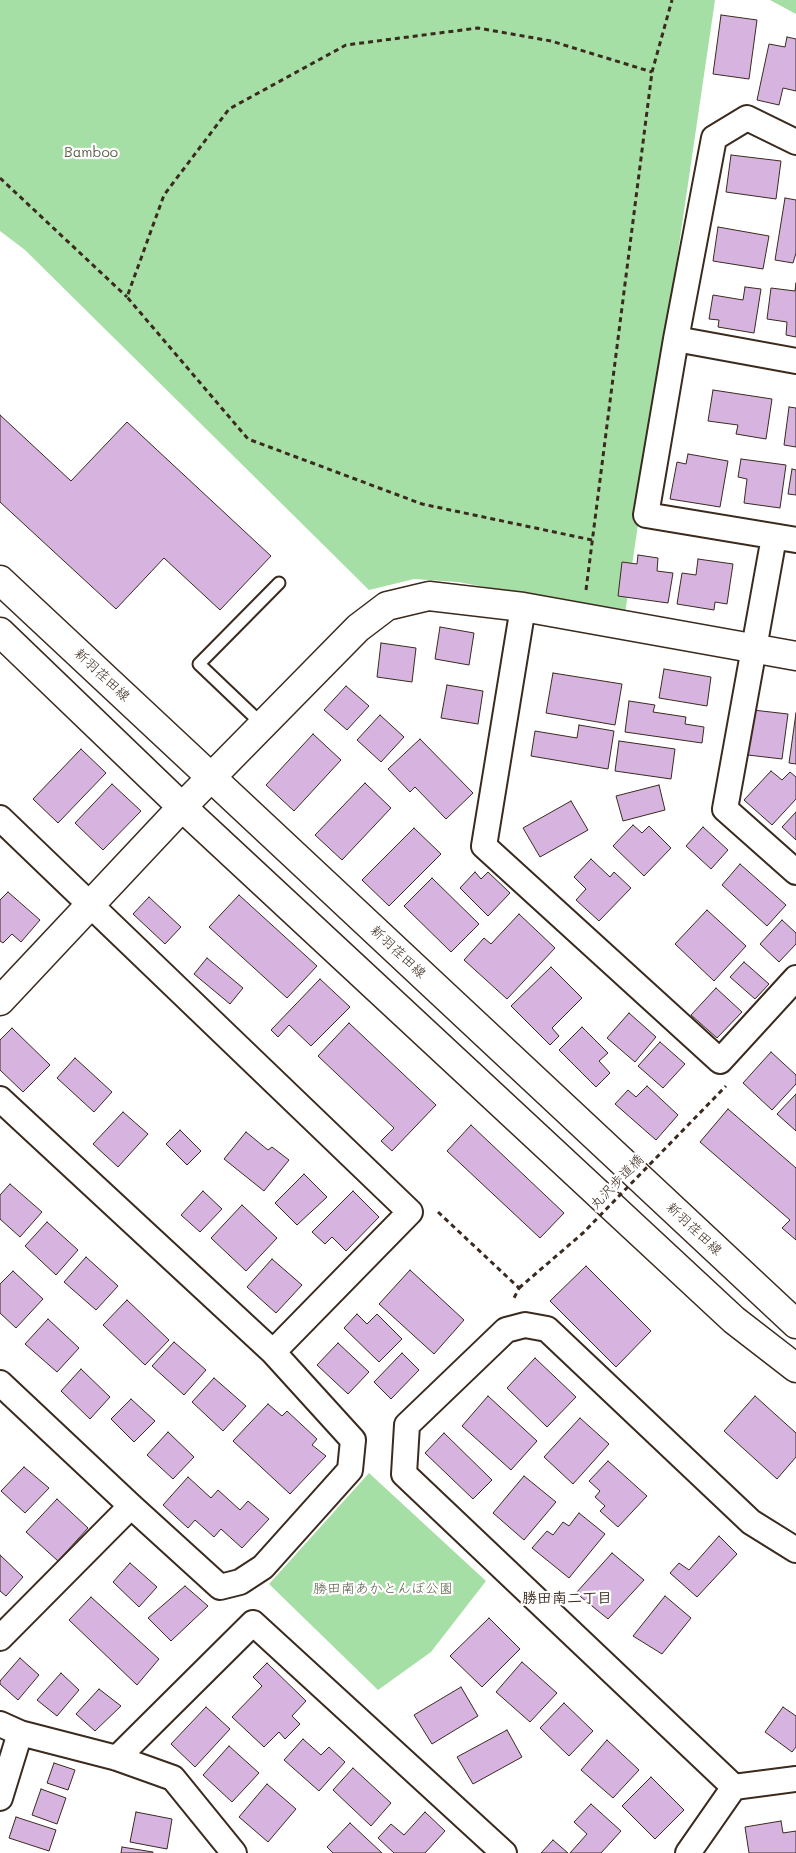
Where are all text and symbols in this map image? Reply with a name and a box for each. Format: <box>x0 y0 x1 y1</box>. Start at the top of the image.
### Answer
park label: Bamboo <box>64 145 118 161</box>
street label: 新羽荏田線 <box>71 645 133 705</box>
street label: 新羽荏田線 <box>367 922 429 982</box>
street label: 丸沢歩道橋 <box>587 1151 647 1213</box>
street label: 新羽荏田線 <box>663 1199 725 1259</box>
park label: 勝田南あかとんぼ公園 <box>313 1581 453 1597</box>
district label: 勝田南二丁目 <box>522 1589 612 1607</box>

